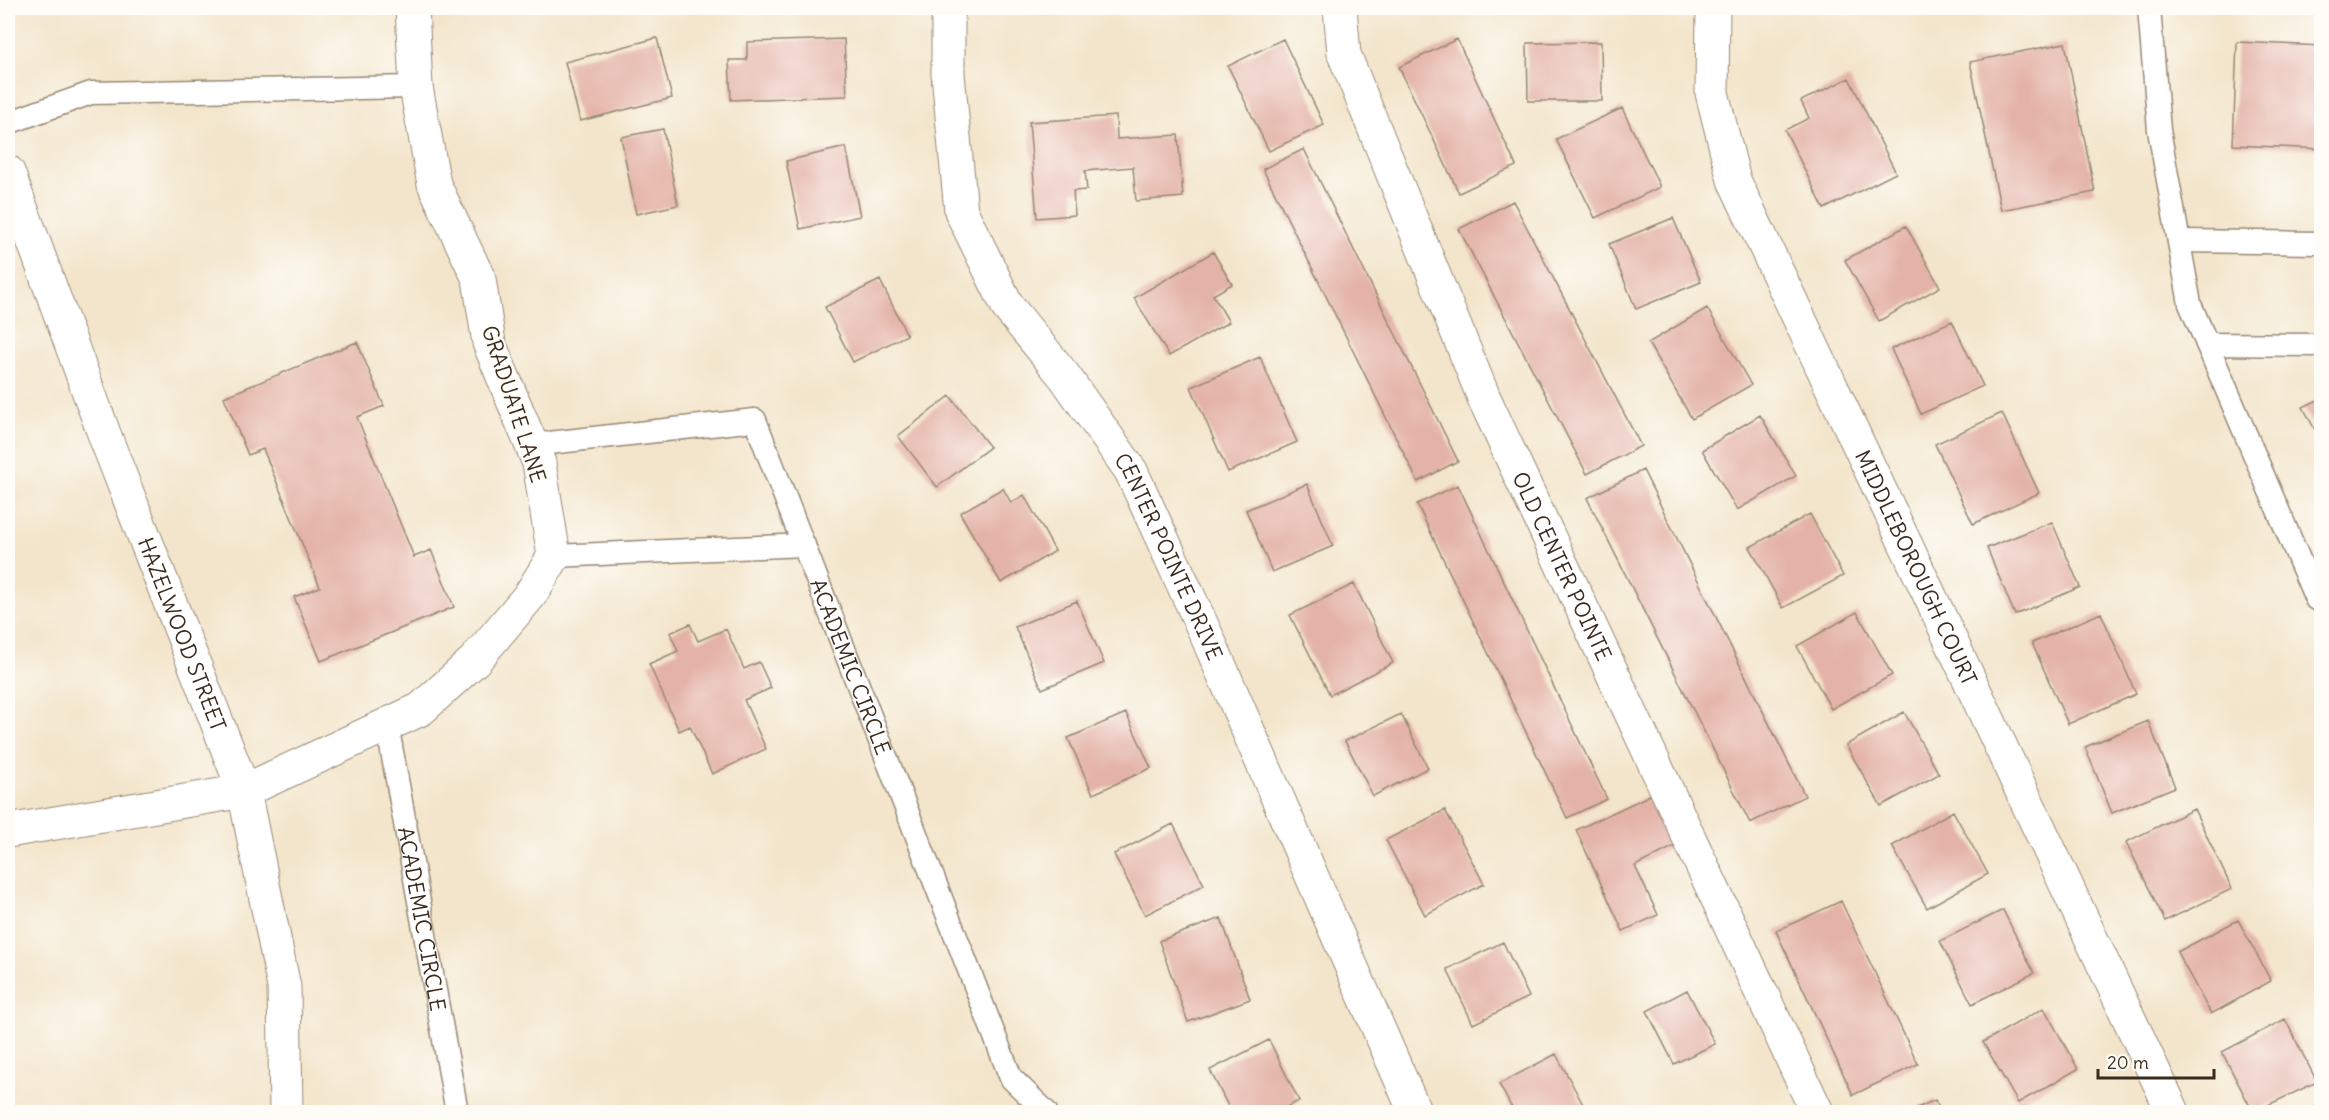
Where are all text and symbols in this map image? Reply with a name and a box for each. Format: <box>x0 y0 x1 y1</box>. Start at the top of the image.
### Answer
street label: GRADUATE LANE <box>476 322 552 486</box>
street label: MIDDLEBOROUGH COURT <box>1850 445 1983 689</box>
street label: CENTER POINTE DRIVE <box>1109 447 1229 664</box>
street label: OLD CENTER POINTE <box>1507 467 1618 665</box>
street label: HAZELWOOD STREET <box>132 533 233 735</box>
street label: ACADEMIC CIRCLE <box>805 575 897 758</box>
street label: ACADEMIC CIRCLE <box>392 825 452 1013</box>
scale bar <box>2098 1042 2214 1080</box>
text: 20 m <box>2107 1051 2149 1074</box>

